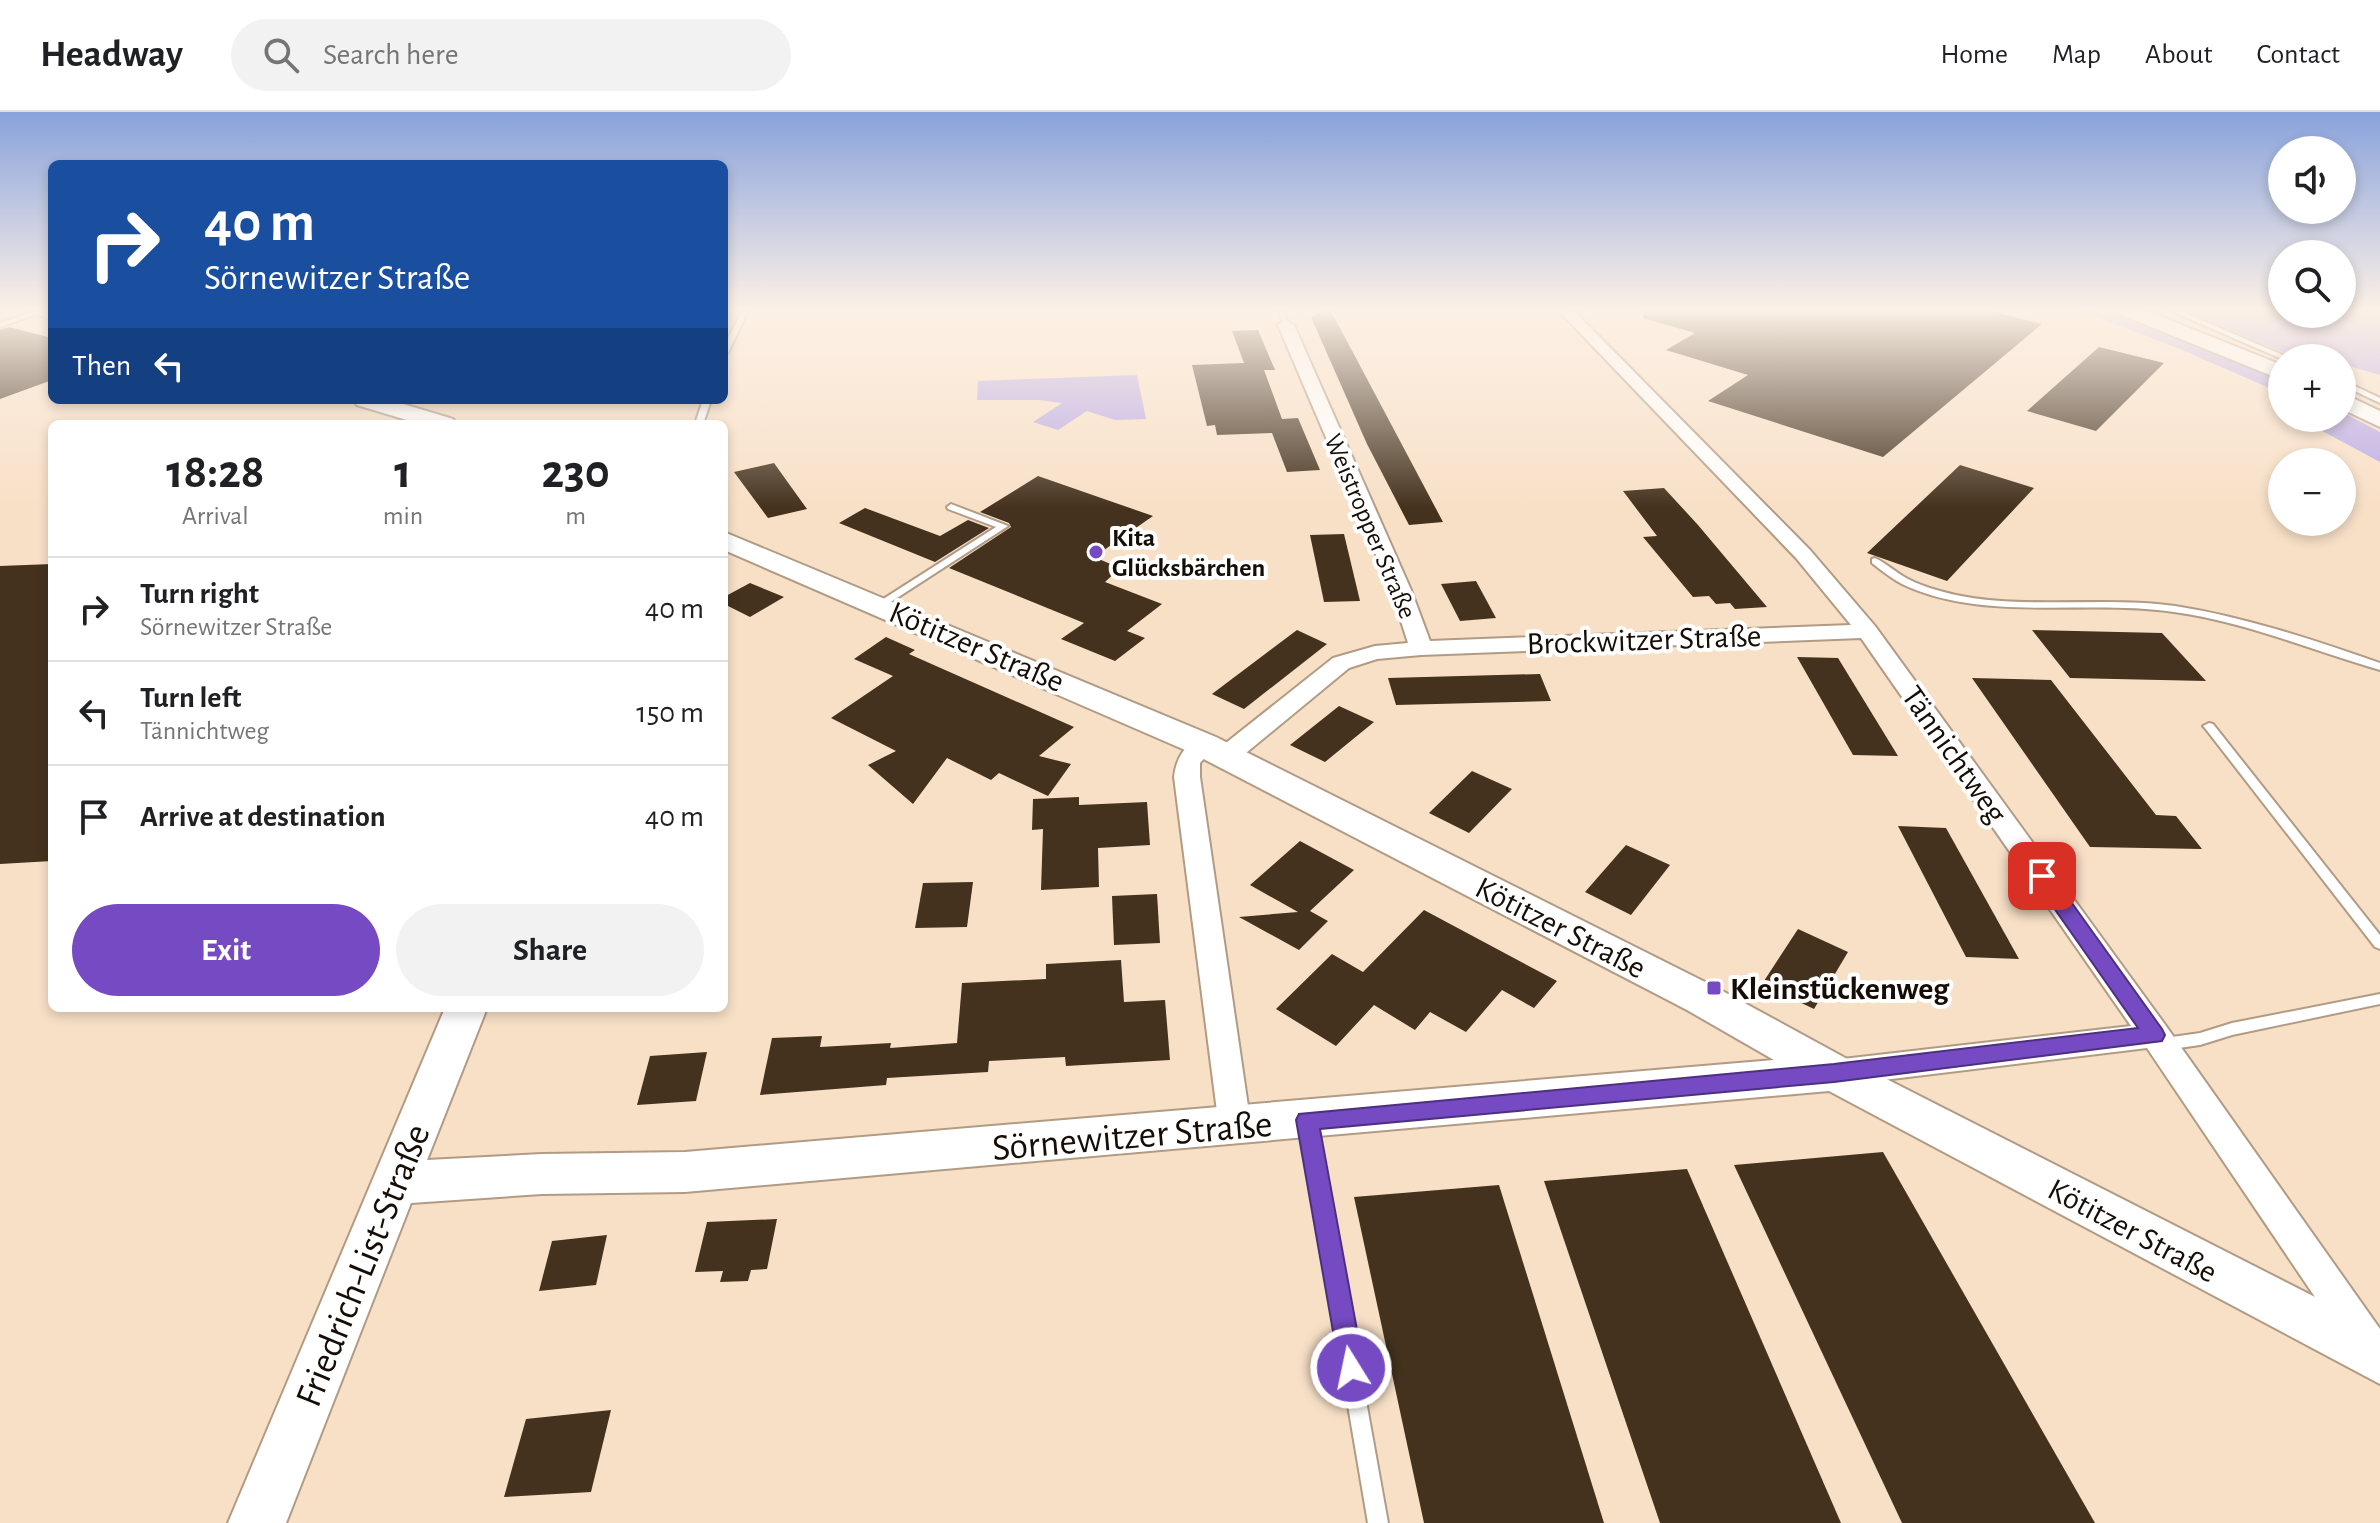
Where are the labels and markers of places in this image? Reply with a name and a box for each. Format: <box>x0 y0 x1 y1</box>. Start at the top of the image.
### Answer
place label: Kita Glücksbärchen <box>1112 525 1265 581</box>
marker: Kita Glücksbärchen <box>1087 543 1105 561</box>
pin <box>2008 842 2076 910</box>
place label: Kleinstückenweg <box>1730 973 1950 1005</box>
marker: Kleinstückenweg <box>1705 979 1723 997</box>

